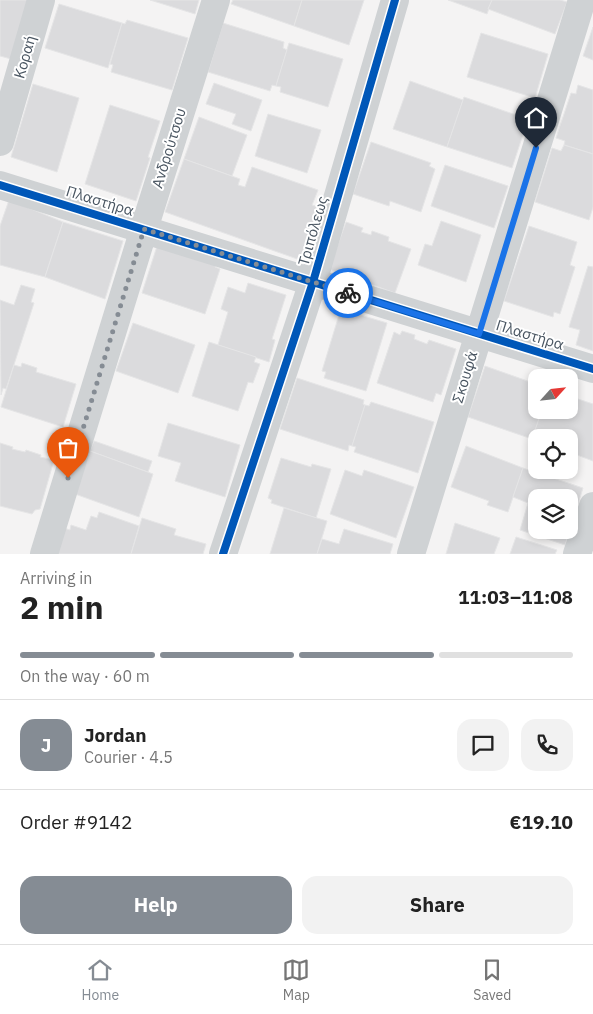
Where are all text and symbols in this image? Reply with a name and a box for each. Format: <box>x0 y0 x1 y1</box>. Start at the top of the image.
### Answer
street label: Κοραή <box>9 33 40 81</box>
pin <box>515 97 557 148</box>
icon: home <box>522 104 550 132</box>
street label: Ανδρούτσου <box>147 105 190 190</box>
street label: Πλαστήρα <box>64 181 137 220</box>
street label: Τριπόλεως <box>294 194 332 268</box>
courier <box>323 268 373 318</box>
icon: bike <box>334 279 362 307</box>
street label: Πλαστήρα <box>494 315 567 354</box>
street label: Σκουφά <box>448 348 482 405</box>
north arrow <box>528 369 578 419</box>
map controls <box>528 369 578 539</box>
pin <box>47 427 89 478</box>
button: locate <box>528 429 578 479</box>
icon: bag <box>54 434 82 462</box>
button: layers <box>528 489 578 539</box>
text: Arriving in <box>20 568 92 588</box>
text: 11:03–11:08 <box>458 585 573 609</box>
text: 2 min <box>20 586 104 628</box>
text: On the way · 60 m <box>20 666 150 686</box>
button: chat <box>457 719 509 771</box>
button: phone <box>521 719 573 771</box>
text: Jordan <box>84 723 147 747</box>
text: J <box>41 733 51 757</box>
text: Courier · 4.5 <box>84 747 173 767</box>
text: Order #9142 <box>20 810 132 834</box>
text: €19.10 <box>510 810 573 834</box>
button: Help <box>20 876 292 934</box>
button: Share <box>302 876 573 934</box>
tab: Home <box>82 956 119 1004</box>
tab: Map <box>282 956 310 1004</box>
tab: Saved <box>473 956 511 1004</box>

